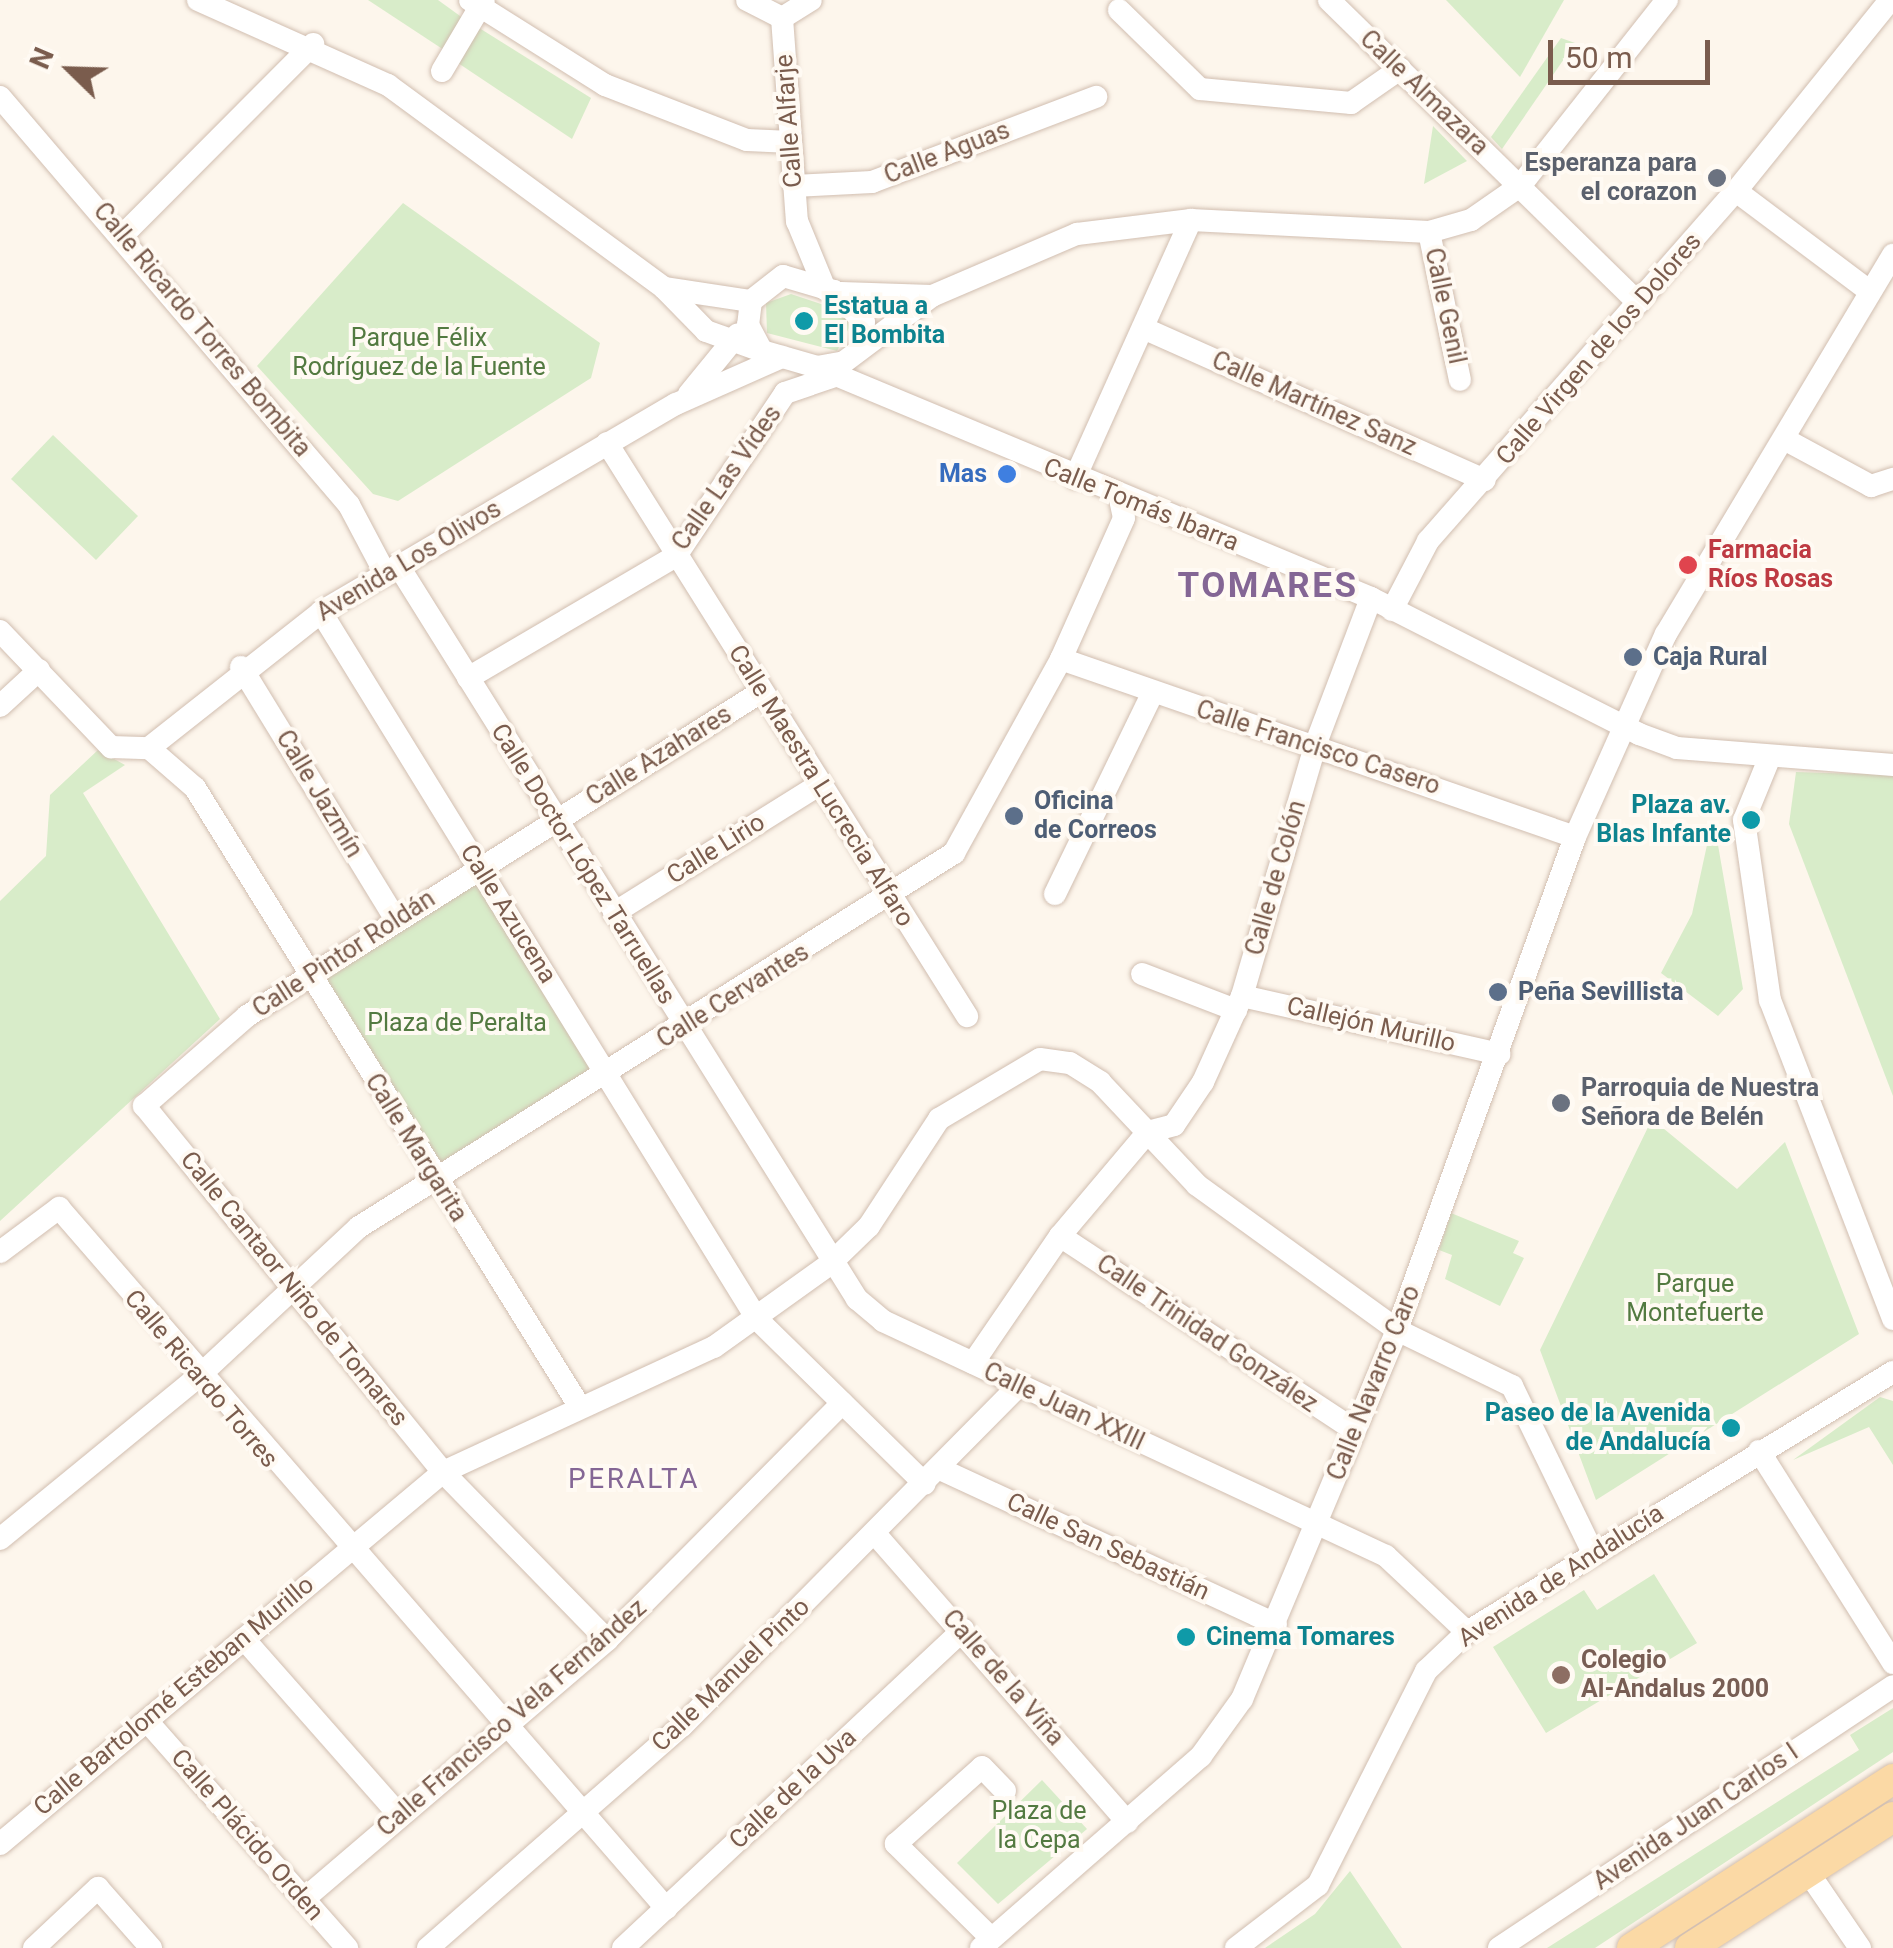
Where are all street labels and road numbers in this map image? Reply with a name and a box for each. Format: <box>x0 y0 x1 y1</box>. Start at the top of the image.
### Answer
street label: Calle Almazara <box>1354 24 1494 162</box>
street label: Calle Alfarje <box>769 53 809 189</box>
street label: Calle Aguas <box>880 115 1014 191</box>
street label: Calle Ricardo Torres Bombita <box>87 197 317 463</box>
street label: Calle Virgen de los Dolores <box>1490 227 1708 471</box>
street label: Calle Genil <box>1418 245 1472 367</box>
street label: Calle Martínez Sanz <box>1207 345 1421 463</box>
street label: Calle Las Vides <box>666 400 788 556</box>
street label: Calle Tomás Ibarra <box>1039 452 1243 558</box>
street label: Avenida Los Olivos <box>311 494 507 628</box>
street label: Calle Maestra Lucrecia Alfaro <box>722 640 920 932</box>
street label: Calle Francisco Casero <box>1192 694 1444 802</box>
street label: Calle Azahares <box>581 699 737 813</box>
street label: Calle Doctor López Tarruellas <box>484 718 682 1010</box>
street label: Calle Jazmín <box>269 725 369 863</box>
street label: Calle de Colón <box>1240 797 1312 959</box>
street label: Calle Lirio <box>661 807 771 891</box>
street label: Calle Azucena <box>453 839 563 989</box>
street label: Calle Pintor Roldán <box>247 884 441 1024</box>
street label: Calle Cervantes <box>652 937 814 1055</box>
street label: Callejón Murillo <box>1284 991 1458 1059</box>
street label: Calle Margarita <box>358 1068 474 1228</box>
street label: Calle Cantaor Niño de Tomares <box>174 1145 414 1433</box>
street label: Calle Trinidad González <box>1091 1249 1323 1419</box>
street label: Calle Navarro Caro <box>1321 1281 1427 1485</box>
street label: Calle Ricardo Torres <box>118 1284 284 1474</box>
street label: Calle Juan XXIII <box>979 1357 1149 1457</box>
street label: Calle San Sebastián <box>1002 1487 1214 1607</box>
street label: Avenida de Andalucía <box>1453 1498 1669 1654</box>
street label: Calle Bartolomé Esteban Murillo <box>28 1570 320 1822</box>
street label: Calle Manuel Pinto <box>646 1592 816 1758</box>
street label: Calle Francisco Vela Fernández <box>371 1593 653 1843</box>
street label: Calle de la Viña <box>936 1604 1070 1752</box>
street label: Calle de la Uva <box>723 1723 863 1855</box>
street label: Avenida Juan Carlos I <box>1588 1737 1804 1897</box>
street label: Calle Plácido Orden <box>164 1743 330 1927</box>

